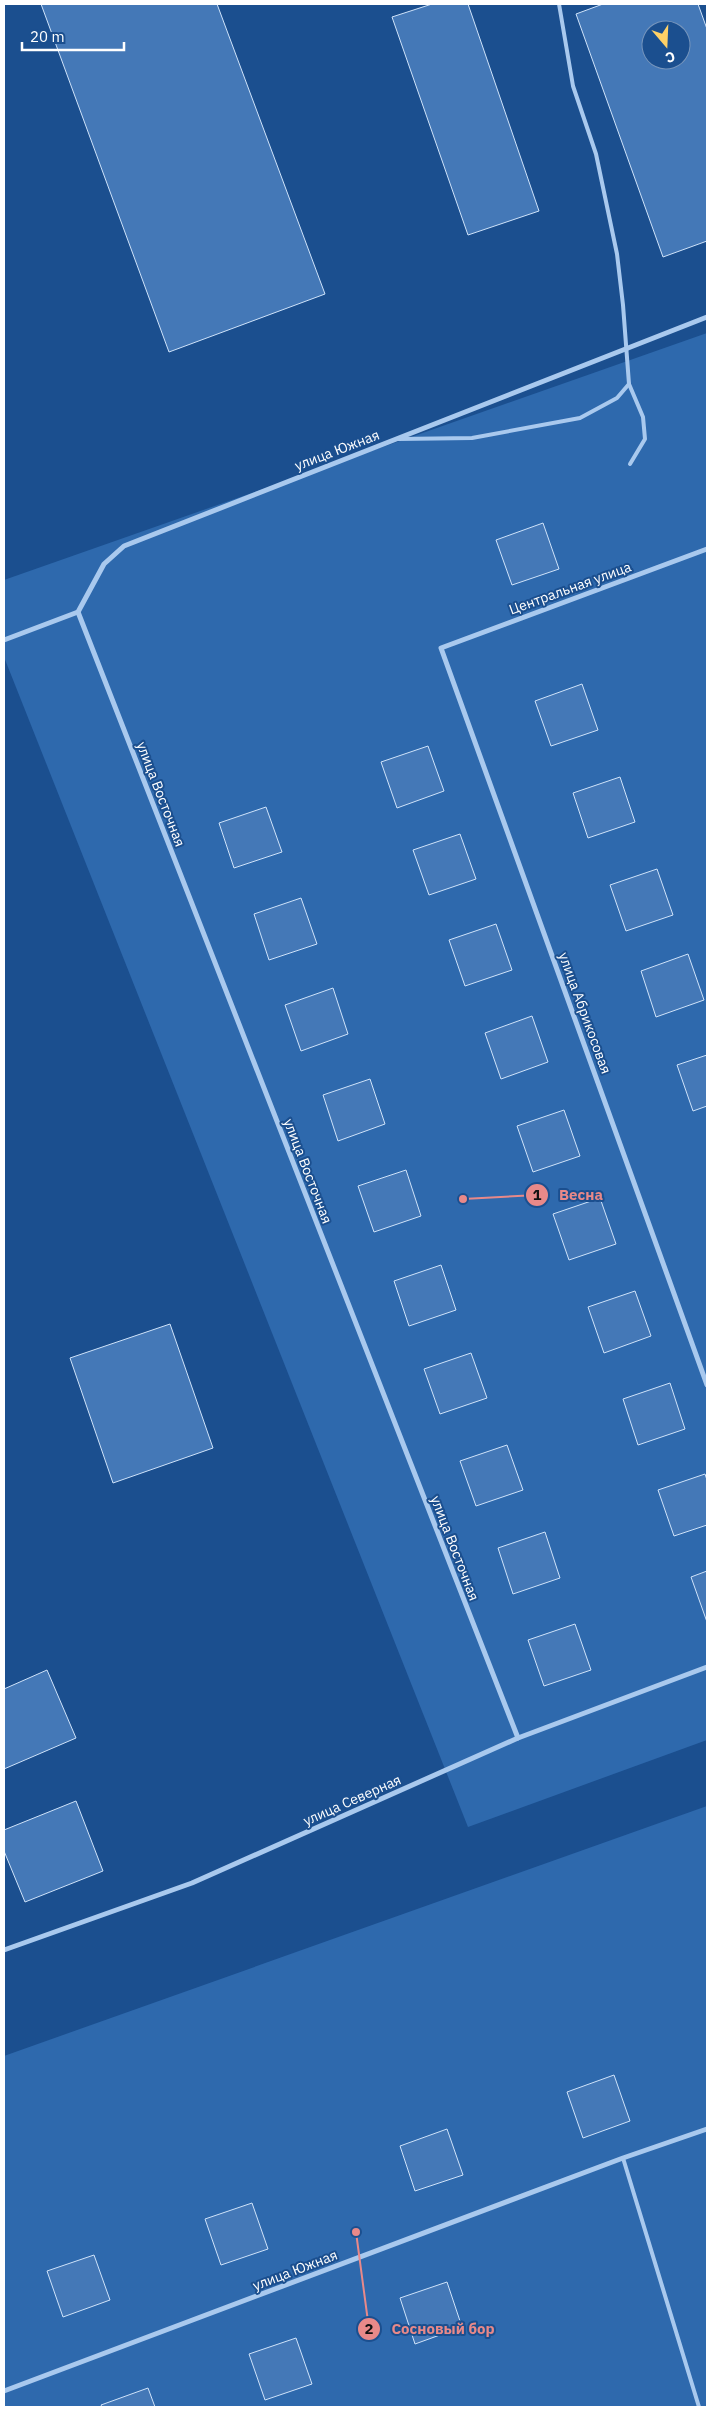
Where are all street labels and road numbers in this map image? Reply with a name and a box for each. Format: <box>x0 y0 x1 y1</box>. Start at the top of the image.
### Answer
street label: улица Южная <box>292 426 382 474</box>
street label: Центральная улица <box>506 557 634 618</box>
street label: улица Восточная <box>133 739 189 849</box>
street label: улица Абрикосовая <box>555 950 615 1076</box>
street label: улица Восточная <box>280 1116 336 1226</box>
street label: улица Восточная <box>427 1493 483 1603</box>
street label: улица Северная <box>300 1770 404 1830</box>
street label: улица Южная <box>250 2246 340 2294</box>

